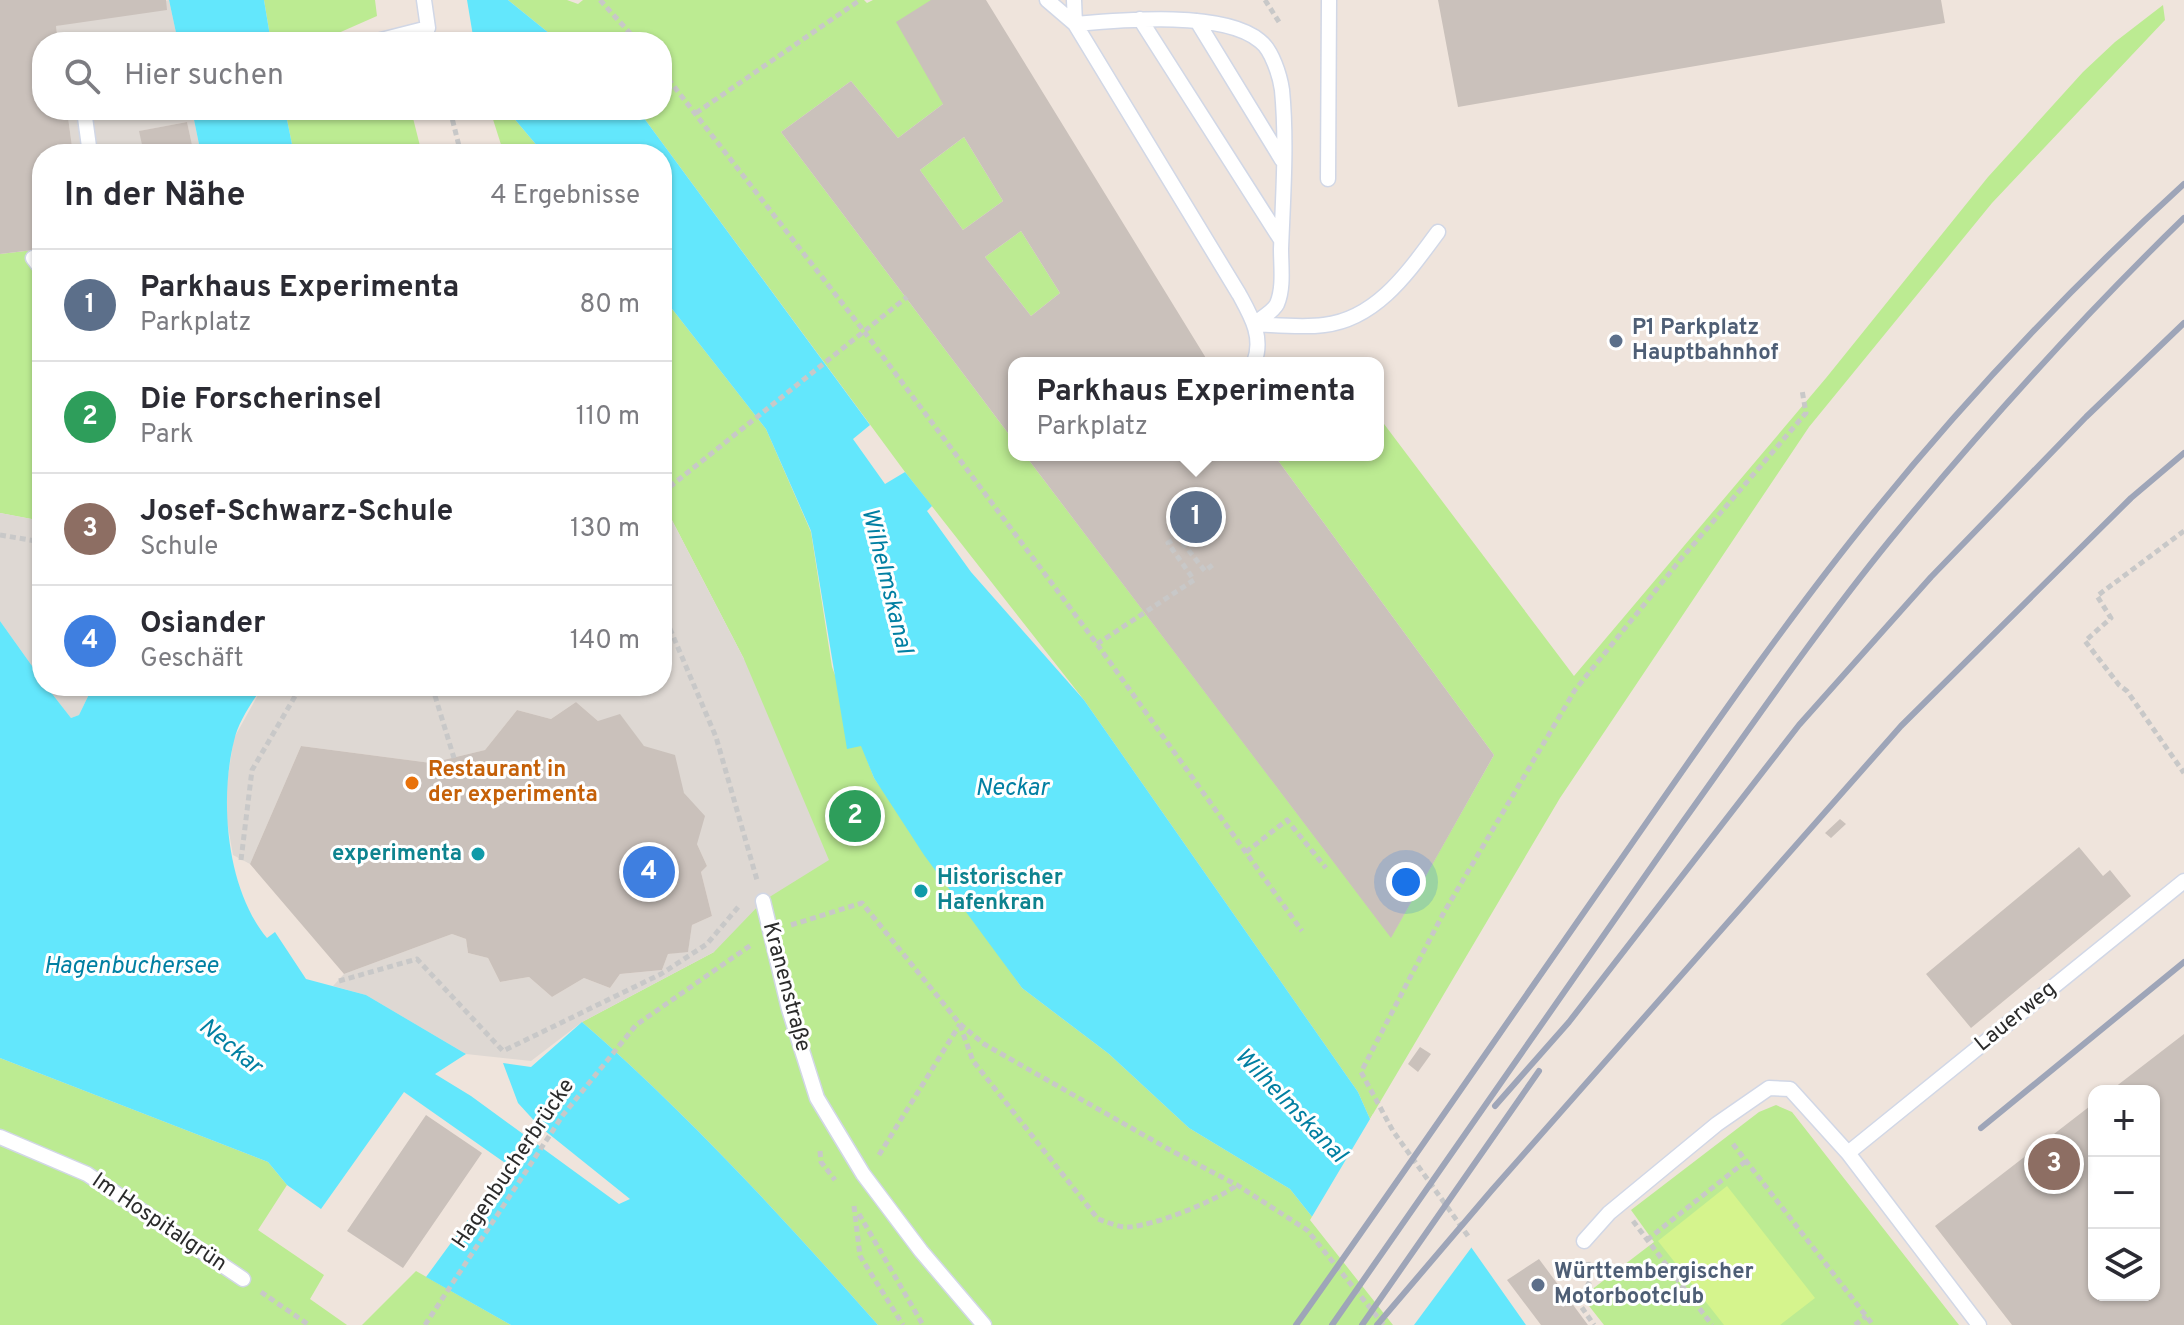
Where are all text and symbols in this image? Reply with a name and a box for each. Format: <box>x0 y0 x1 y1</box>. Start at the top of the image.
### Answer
search box <box>32 32 672 120</box>
icon: search <box>60 54 104 98</box>
text: Hier suchen <box>124 58 284 95</box>
text: In der Nähe <box>64 175 246 218</box>
text: 4 Ergebnisse <box>490 180 640 213</box>
text: Parkhaus Experimenta <box>140 270 459 307</box>
text: 1 <box>85 289 95 322</box>
text: 80 m <box>580 289 640 322</box>
text: Parkplatz <box>140 307 251 340</box>
place label: P1 Parkplatz Hauptbahnhof <box>1632 315 1779 367</box>
marker: P1 Parkplatz Hauptbahnhof <box>1607 332 1625 350</box>
popup <box>1008 357 1384 461</box>
text: Parkhaus Experimenta <box>1036 374 1356 411</box>
text: Die Forscherinsel <box>140 382 382 419</box>
text: 2 <box>82 401 98 434</box>
text: 110 m <box>576 401 640 434</box>
text: Parkplatz <box>1036 411 1148 444</box>
text: Park <box>140 419 194 452</box>
pin: 1 <box>1170 487 1222 547</box>
text: Josef-Schwarz-Schule <box>140 494 453 531</box>
water label: Wilhelmskanal <box>853 505 919 659</box>
text: 3 <box>82 513 98 546</box>
text: 130 m <box>570 513 640 546</box>
text: Schule <box>140 531 218 564</box>
text: Osiander <box>140 606 266 643</box>
text: 4 <box>82 625 98 658</box>
text: 140 m <box>570 625 640 658</box>
text: Geschäft <box>140 643 244 676</box>
place label: Restaurant in der experimenta <box>428 757 598 809</box>
marker: Restaurant in der experimenta <box>403 774 421 792</box>
water label: Neckar <box>975 774 1051 804</box>
pin: 2 <box>829 786 881 846</box>
place label: experimenta <box>332 841 462 868</box>
pin: 4 <box>623 842 675 902</box>
marker: experimenta <box>469 845 487 863</box>
your location <box>1386 862 1426 902</box>
place label: Historischer Hafenkran <box>937 865 1063 917</box>
marker: Historischer Hafenkran <box>912 882 930 900</box>
street label: Kranenstraße <box>756 919 816 1055</box>
water label: Hagenbuchersee <box>44 952 219 982</box>
street label: Lauerweg <box>1970 976 2062 1058</box>
water label: Neckar <box>192 1012 269 1083</box>
water label: Wilhelmskanal <box>1228 1042 1354 1171</box>
street label: Hagenbucherbrücke <box>447 1074 581 1254</box>
map controls <box>2088 1085 2160 1301</box>
button: + <box>2088 1085 2160 1157</box>
pin: 3 <box>2028 1134 2080 1194</box>
button: − <box>2088 1157 2160 1229</box>
street label: Im Hospitalgrün <box>86 1168 232 1278</box>
button: layers <box>2088 1229 2160 1301</box>
place label: Württembergischer Motorbootclub <box>1554 1259 1754 1311</box>
marker: Württembergischer Motorbootclub <box>1529 1276 1547 1294</box>

